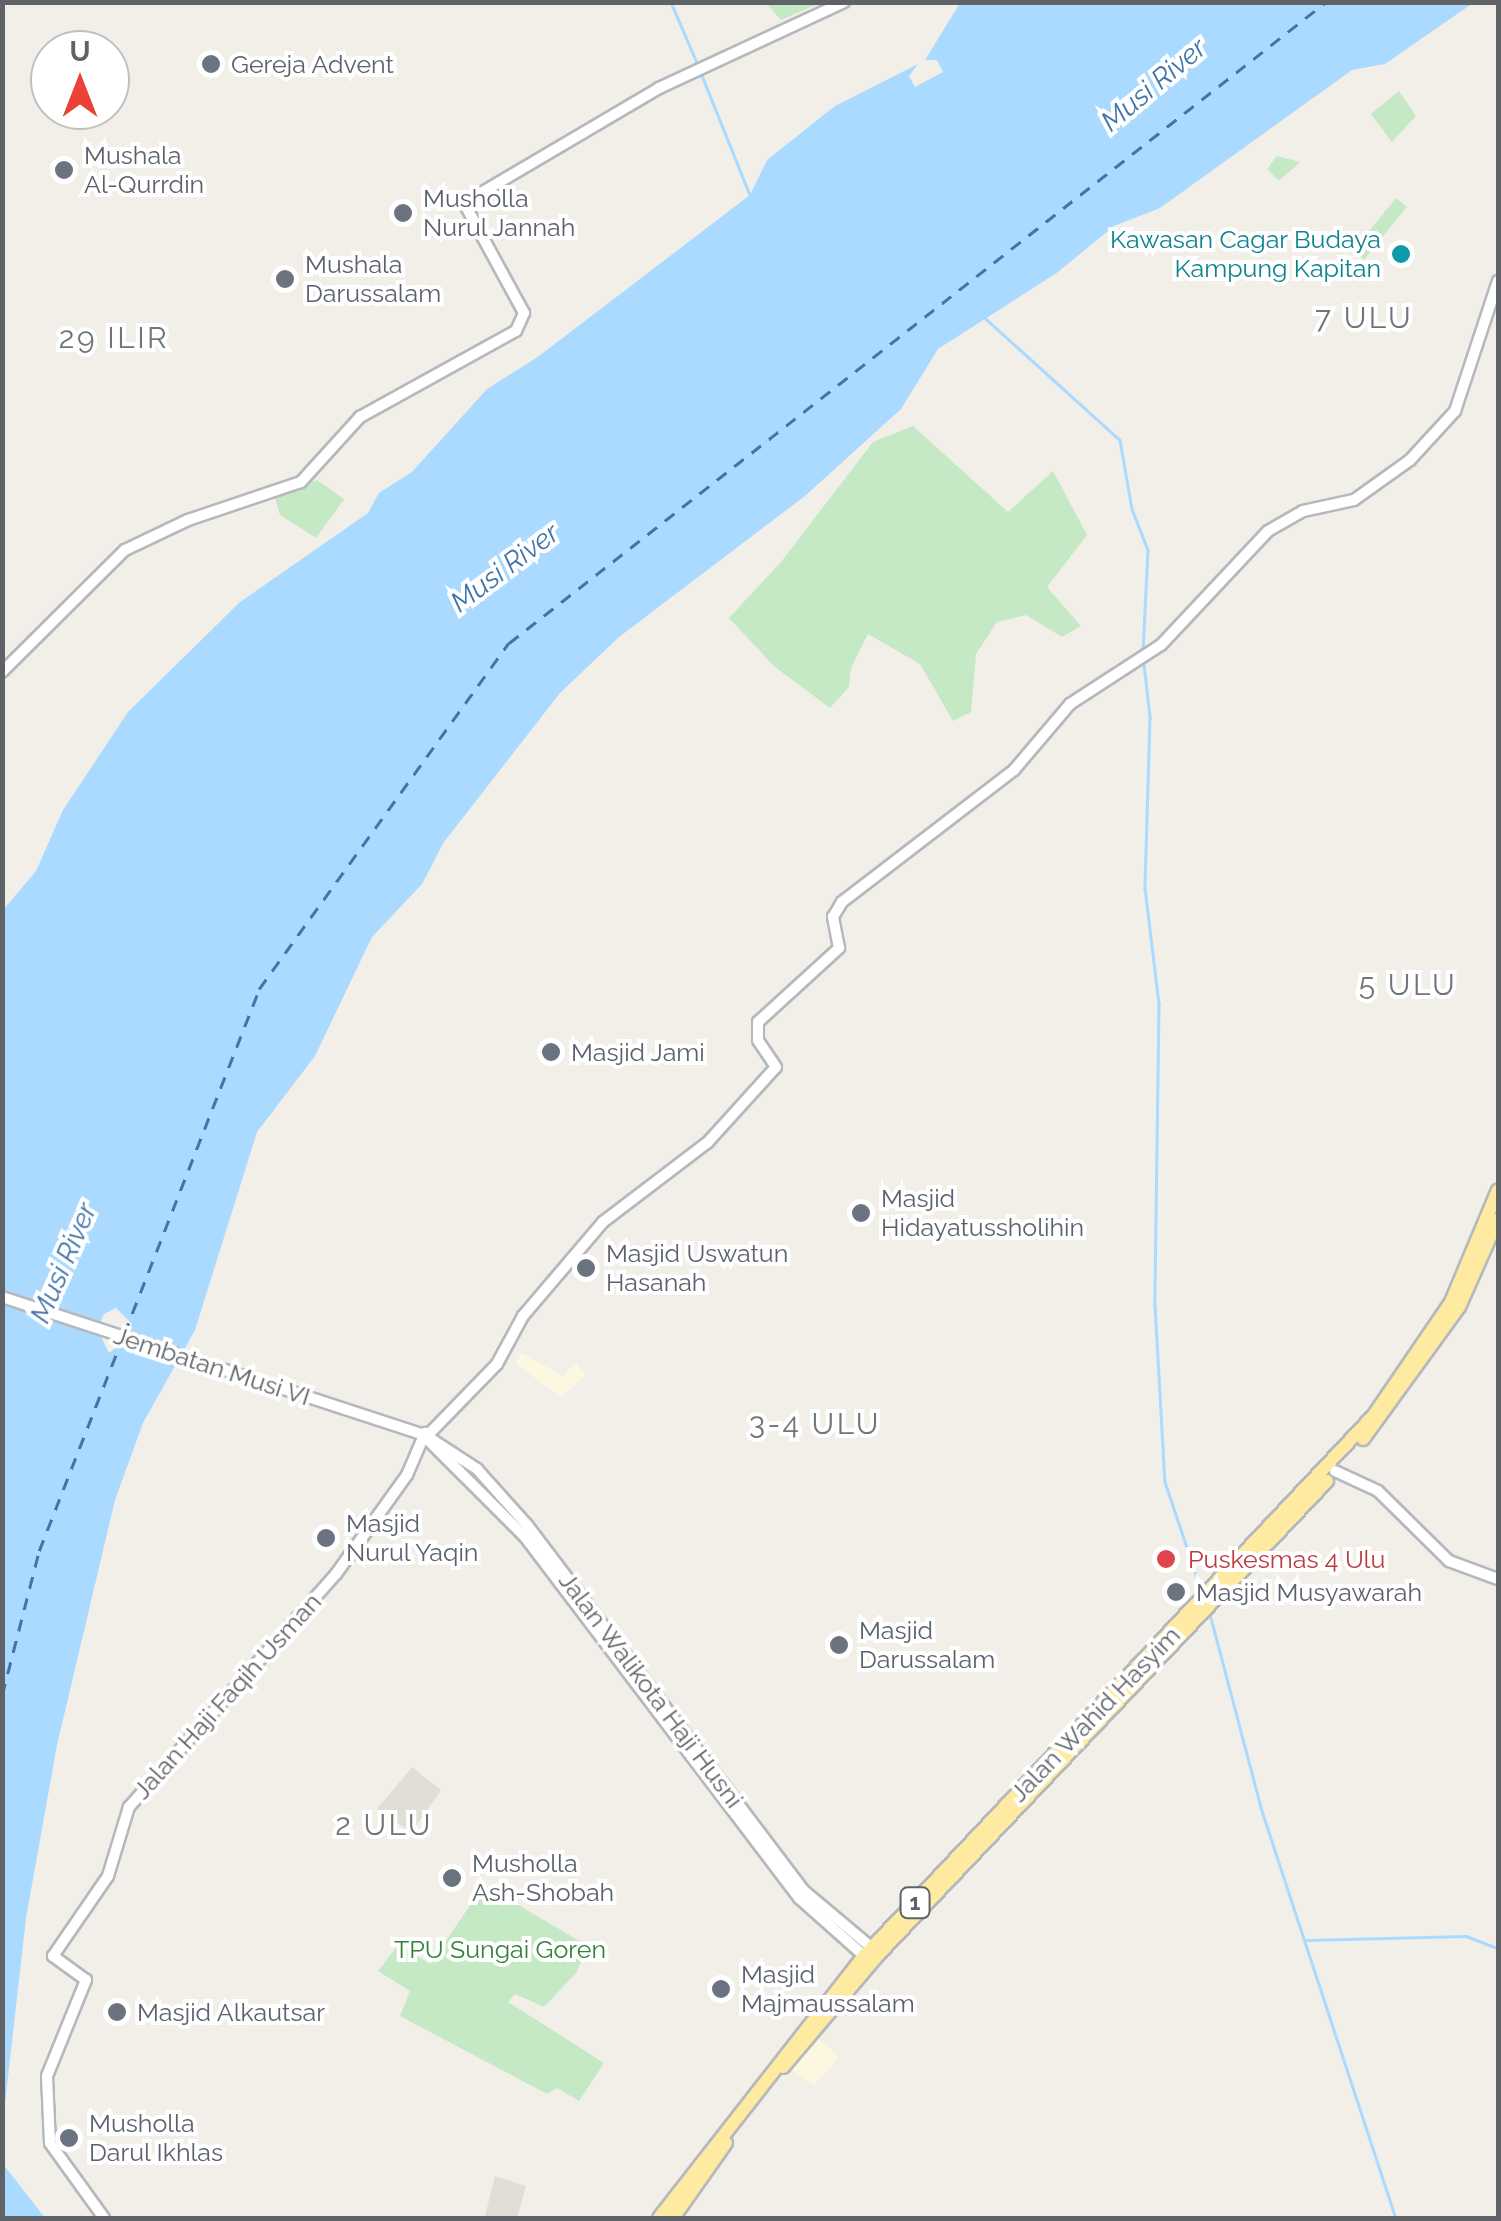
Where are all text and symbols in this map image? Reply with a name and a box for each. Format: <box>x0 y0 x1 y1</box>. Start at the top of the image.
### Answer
north arrow <box>30 30 130 130</box>
water label: Musi River <box>1095 31 1213 139</box>
text: U <box>69 35 91 68</box>
place label: Gereja Advent <box>231 49 395 79</box>
marker: Gereja Advent <box>200 53 222 75</box>
place label: Mushala Al-Qurrdin <box>84 141 204 200</box>
marker: Mushala Al-Qurrdin <box>53 159 75 181</box>
place label: Musholla Nurul Jannah <box>423 184 577 243</box>
marker: Musholla Nurul Jannah <box>392 202 414 224</box>
place label: Kawasan Cagar Budaya Kampung Kapitan <box>1109 225 1381 284</box>
marker: Kawasan Cagar Budaya Kampung Kapitan <box>1390 243 1412 265</box>
place label: Mushala Darussalam <box>305 250 441 309</box>
marker: Mushala Darussalam <box>274 268 296 290</box>
district label: 7 ULU <box>1315 300 1413 336</box>
district label: 29 ILIR <box>59 320 169 356</box>
water label: Musi River <box>444 516 566 620</box>
district label: 5 ULU <box>1359 967 1457 1003</box>
place label: Masjid Jami <box>571 1037 705 1067</box>
marker: Masjid Jami <box>540 1041 562 1063</box>
place label: Masjid Hidayatussholihin <box>881 1184 1084 1243</box>
water label: Musi River <box>24 1198 104 1328</box>
marker: Masjid Hidayatussholihin <box>850 1202 872 1224</box>
place label: Masjid Uswatun Hasanah <box>606 1239 788 1298</box>
marker: Masjid Uswatun Hasanah <box>575 1257 597 1279</box>
street label: Jembatan Musi VI <box>110 1320 314 1412</box>
district label: 3-4 ULU <box>749 1406 881 1442</box>
place label: Masjid Nurul Yaqin <box>346 1509 480 1568</box>
marker: Masjid Nurul Yaqin <box>315 1527 337 1549</box>
place label: Puskesmas 4 Ulu <box>1188 1544 1385 1574</box>
marker: Puskesmas 4 Ulu <box>1153 1546 1179 1572</box>
street label: Jalan Walikota Haji Husni <box>552 1566 750 1814</box>
place label: Masjid Musyawarah <box>1196 1577 1422 1607</box>
marker: Masjid Musyawarah <box>1165 1581 1187 1603</box>
street label: Jalan Haji Faqih Usman <box>127 1587 327 1805</box>
place label: Masjid Darussalam <box>859 1616 995 1675</box>
street label: Jalan Wahid Hasyim <box>1003 1620 1187 1808</box>
marker: Masjid Darussalam <box>828 1634 850 1656</box>
district label: 2 ULU <box>335 1807 433 1843</box>
place label: Musholla Ash-Shobah <box>472 1849 614 1908</box>
marker: Musholla Ash-Shobah <box>441 1867 463 1889</box>
road number: 1 <box>898 1886 932 1920</box>
park label: TPU Sungai Goren <box>394 1934 606 1964</box>
place label: Masjid Majmaussalam <box>741 1960 915 2019</box>
marker: Masjid Majmaussalam <box>710 1978 732 2000</box>
place label: Masjid Alkautsar <box>137 1997 326 2027</box>
marker: Masjid Alkautsar <box>106 2001 128 2023</box>
place label: Musholla Darul Ikhlas <box>89 2109 224 2168</box>
marker: Musholla Darul Ikhlas <box>58 2127 80 2149</box>

